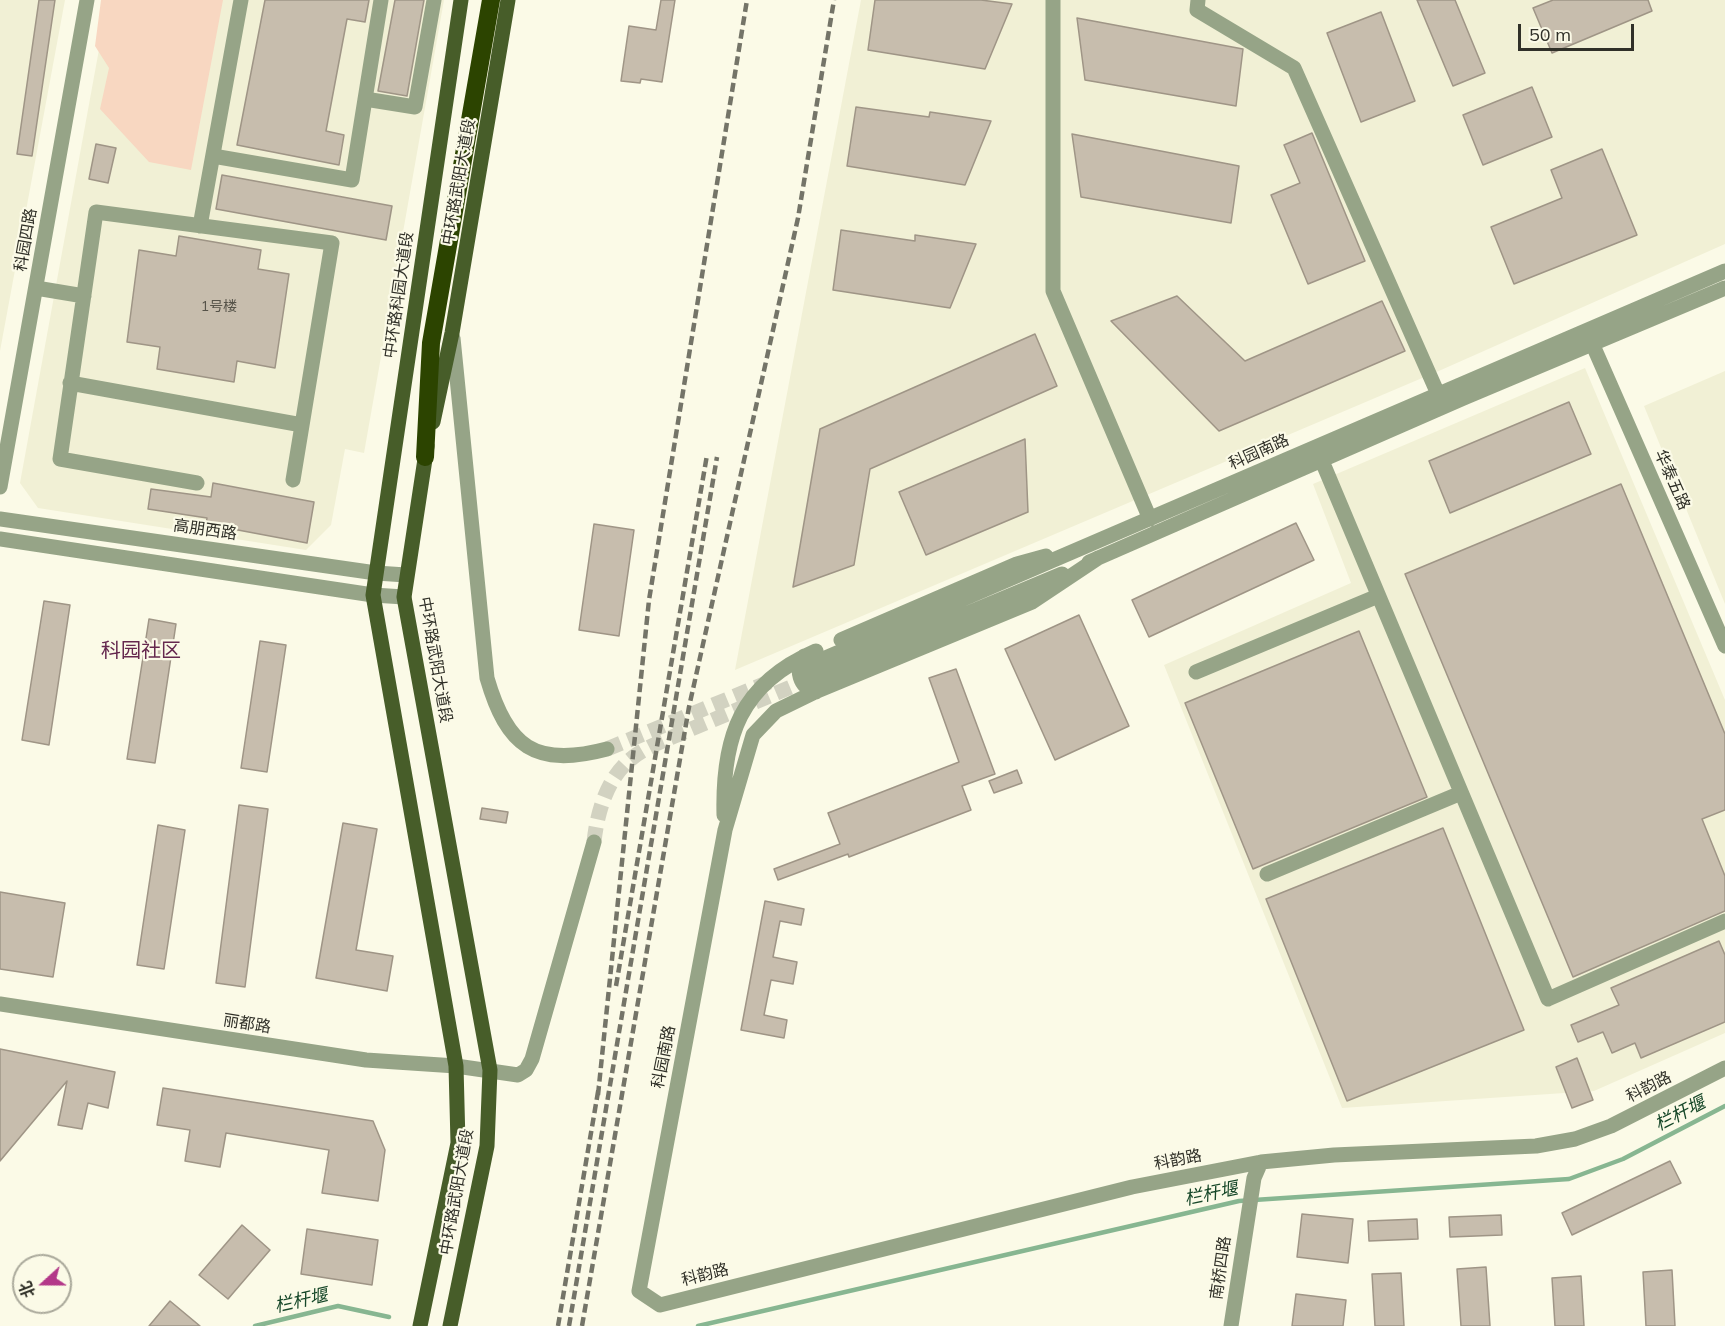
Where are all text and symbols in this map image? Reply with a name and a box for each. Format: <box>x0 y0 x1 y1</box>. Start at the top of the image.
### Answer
scale bar <box>1521 12 1636 50</box>
text: 50 m <box>1529 23 1571 46</box>
street label: 中环路武阳大道段 <box>438 117 480 247</box>
street label: 科园四路 <box>11 207 41 273</box>
street label: 中环路科园大道段 <box>381 230 417 360</box>
house number: 1号楼 <box>201 299 237 315</box>
street label: 科园南路 <box>1226 430 1292 474</box>
street label: 华泰五路 <box>1650 447 1694 513</box>
street label: 高朋西路 <box>172 516 238 544</box>
street label: 中环路武阳大道段 <box>414 595 456 725</box>
district label: 科园社区 <box>101 639 181 663</box>
street label: 丽都路 <box>222 1011 272 1037</box>
street label: 科园南路 <box>648 1024 680 1090</box>
street label: 科韵路 <box>1623 1068 1675 1106</box>
water label: 栏杆堰 <box>1651 1092 1709 1136</box>
street label: 中环路武阳大道段 <box>436 1127 478 1257</box>
street label: 科韵路 <box>1153 1146 1203 1174</box>
water label: 栏杆堰 <box>1182 1178 1240 1210</box>
street label: 南桥四路 <box>1207 1235 1235 1301</box>
north arrow <box>12 1254 72 1314</box>
street label: 科韵路 <box>679 1260 731 1290</box>
text: 北 <box>15 1279 39 1301</box>
water label: 栏杆堰 <box>272 1284 330 1318</box>

